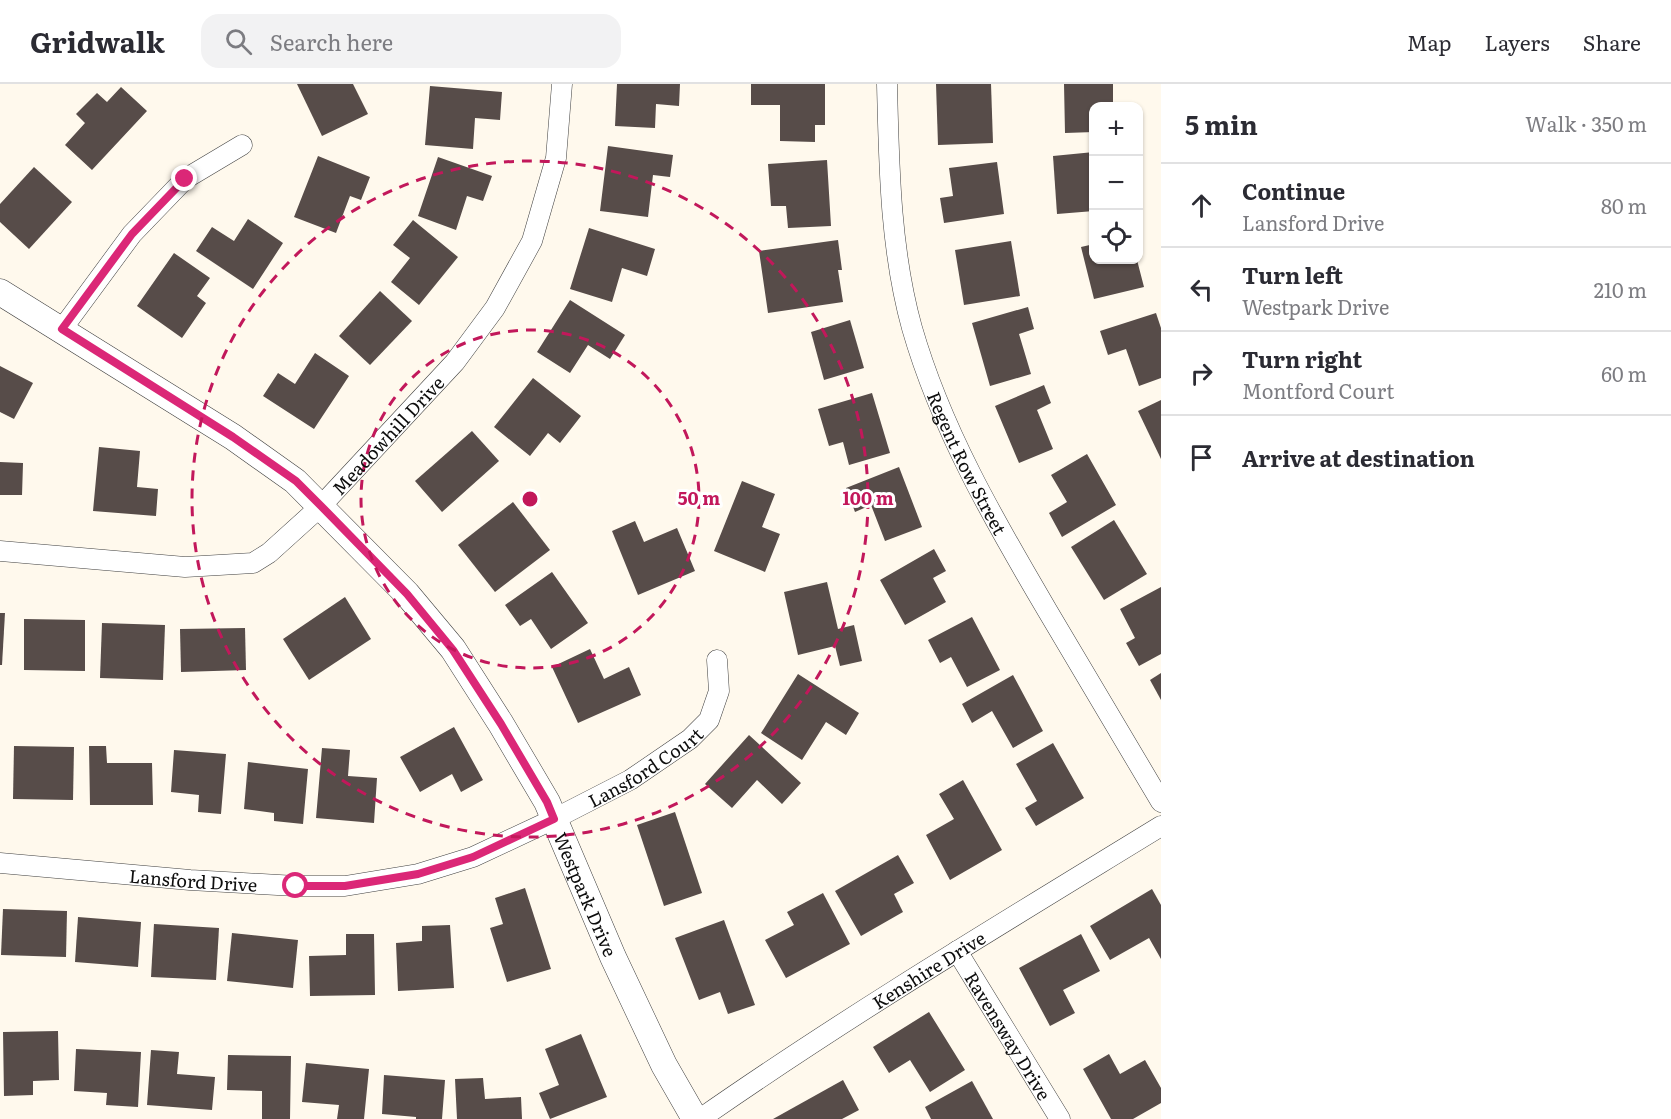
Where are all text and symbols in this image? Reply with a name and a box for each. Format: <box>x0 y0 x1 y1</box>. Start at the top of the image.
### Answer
search box <box>201 14 621 68</box>
text: Gridwalk <box>30 20 165 62</box>
icon: search <box>222 25 255 58</box>
text: Search here <box>270 25 393 58</box>
text: Map <box>1407 26 1452 57</box>
text: Layers <box>1485 26 1550 57</box>
text: Share <box>1583 26 1641 57</box>
map controls <box>1089 102 1143 264</box>
button: + <box>1089 102 1143 156</box>
text: 5 min <box>1185 104 1258 143</box>
text: Walk · 350 m <box>1525 108 1647 138</box>
button: − <box>1089 156 1143 210</box>
route end <box>171 165 197 191</box>
text: Continue <box>1242 174 1345 207</box>
icon: ahead <box>1185 189 1218 222</box>
text: 80 m <box>1601 190 1647 220</box>
text: Lansford Drive <box>1242 207 1385 237</box>
button: locate <box>1089 210 1143 264</box>
text: Turn left <box>1242 258 1343 291</box>
icon: left <box>1185 273 1218 306</box>
text: 210 m <box>1594 274 1647 304</box>
text: Westpark Drive <box>1242 291 1389 321</box>
text: Turn right <box>1242 342 1362 375</box>
icon: right <box>1185 357 1218 390</box>
text: 60 m <box>1601 358 1647 388</box>
street label: Meadowhill Drive <box>325 369 450 500</box>
text: Montford Court <box>1242 375 1394 405</box>
street label: Regent Row Street <box>921 387 1014 540</box>
icon: arrive <box>1185 441 1218 474</box>
text: Arrive at destination <box>1242 441 1475 474</box>
text: 50 m <box>678 484 720 511</box>
text: 100 m <box>842 484 894 511</box>
centre of rings <box>520 489 540 509</box>
street label: Lansford Court <box>583 720 709 813</box>
street label: Westpark Drive <box>548 828 625 960</box>
street label: Lansford Drive <box>128 861 258 897</box>
route start <box>282 872 308 898</box>
street label: Kenshire Drive <box>866 924 990 1015</box>
street label: Ravensway Drive <box>959 966 1059 1105</box>

